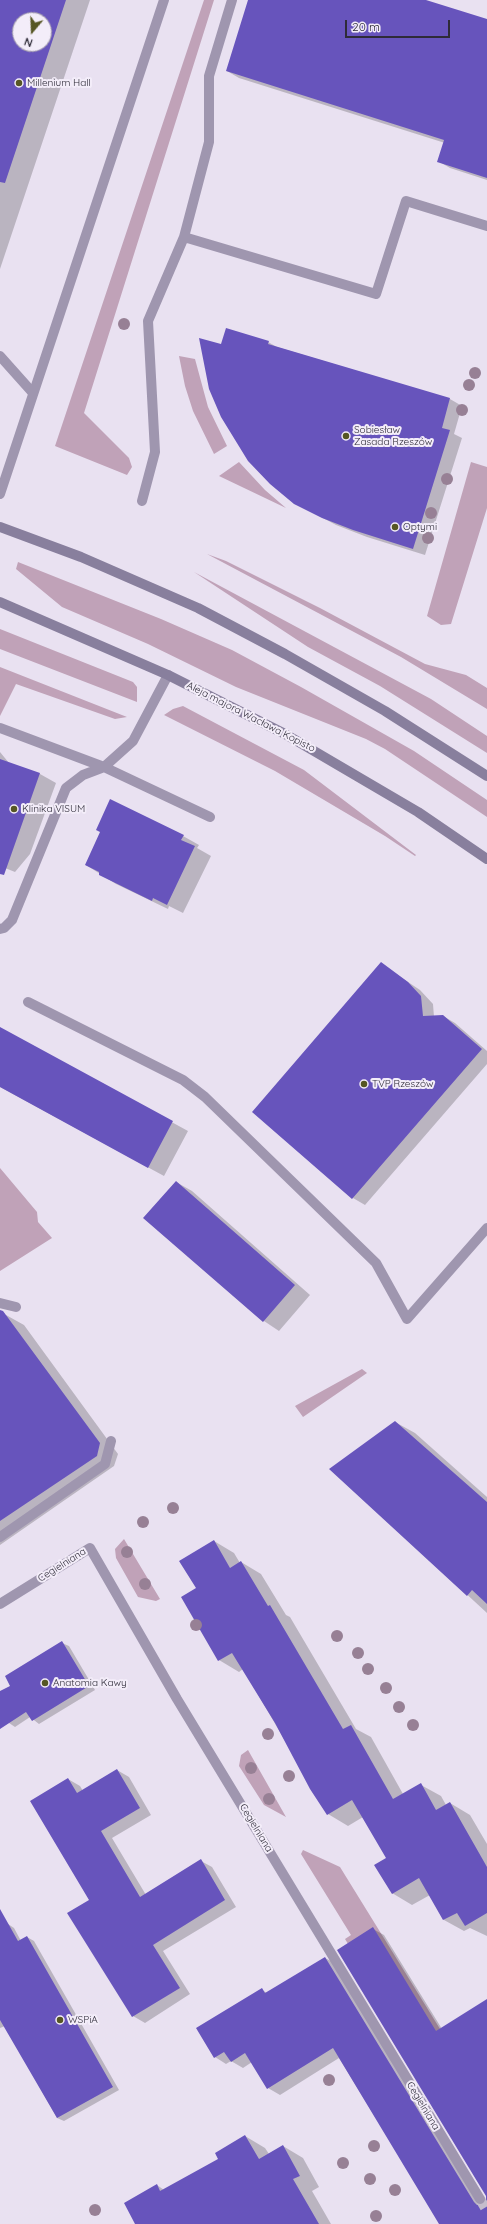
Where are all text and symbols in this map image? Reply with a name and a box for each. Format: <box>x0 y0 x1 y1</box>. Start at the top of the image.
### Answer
north arrow <box>12 12 52 52</box>
scale bar <box>347 12 452 38</box>
text: 20 m <box>352 19 380 34</box>
text: N <box>22 34 35 50</box>
place label: Millenium Hall <box>27 77 91 89</box>
marker: Millenium Hall <box>14 78 24 88</box>
place label: Sobiesław Zasada Rzeszów <box>354 424 432 448</box>
marker: Sobiesław Zasada Rzeszów <box>341 431 351 441</box>
place label: Optymi <box>403 521 437 533</box>
marker: Optymi <box>390 522 400 532</box>
street label: Aleja majora Wacława Kopisto <box>185 679 317 755</box>
place label: Klinika VISUM <box>22 803 85 815</box>
marker: Klinika VISUM <box>9 804 19 814</box>
place label: TVP Rzeszów <box>372 1078 434 1090</box>
marker: TVP Rzeszów <box>359 1079 369 1089</box>
street label: Cegielniana <box>36 1546 88 1584</box>
place label: Anatomia Kawy <box>53 1677 127 1689</box>
marker: Anatomia Kawy <box>40 1678 50 1688</box>
street label: Cegielniana <box>237 1802 275 1854</box>
place label: WSPiA <box>68 2014 98 2026</box>
marker: WSPiA <box>55 2015 65 2025</box>
street label: Cegielniana <box>404 2080 442 2132</box>

